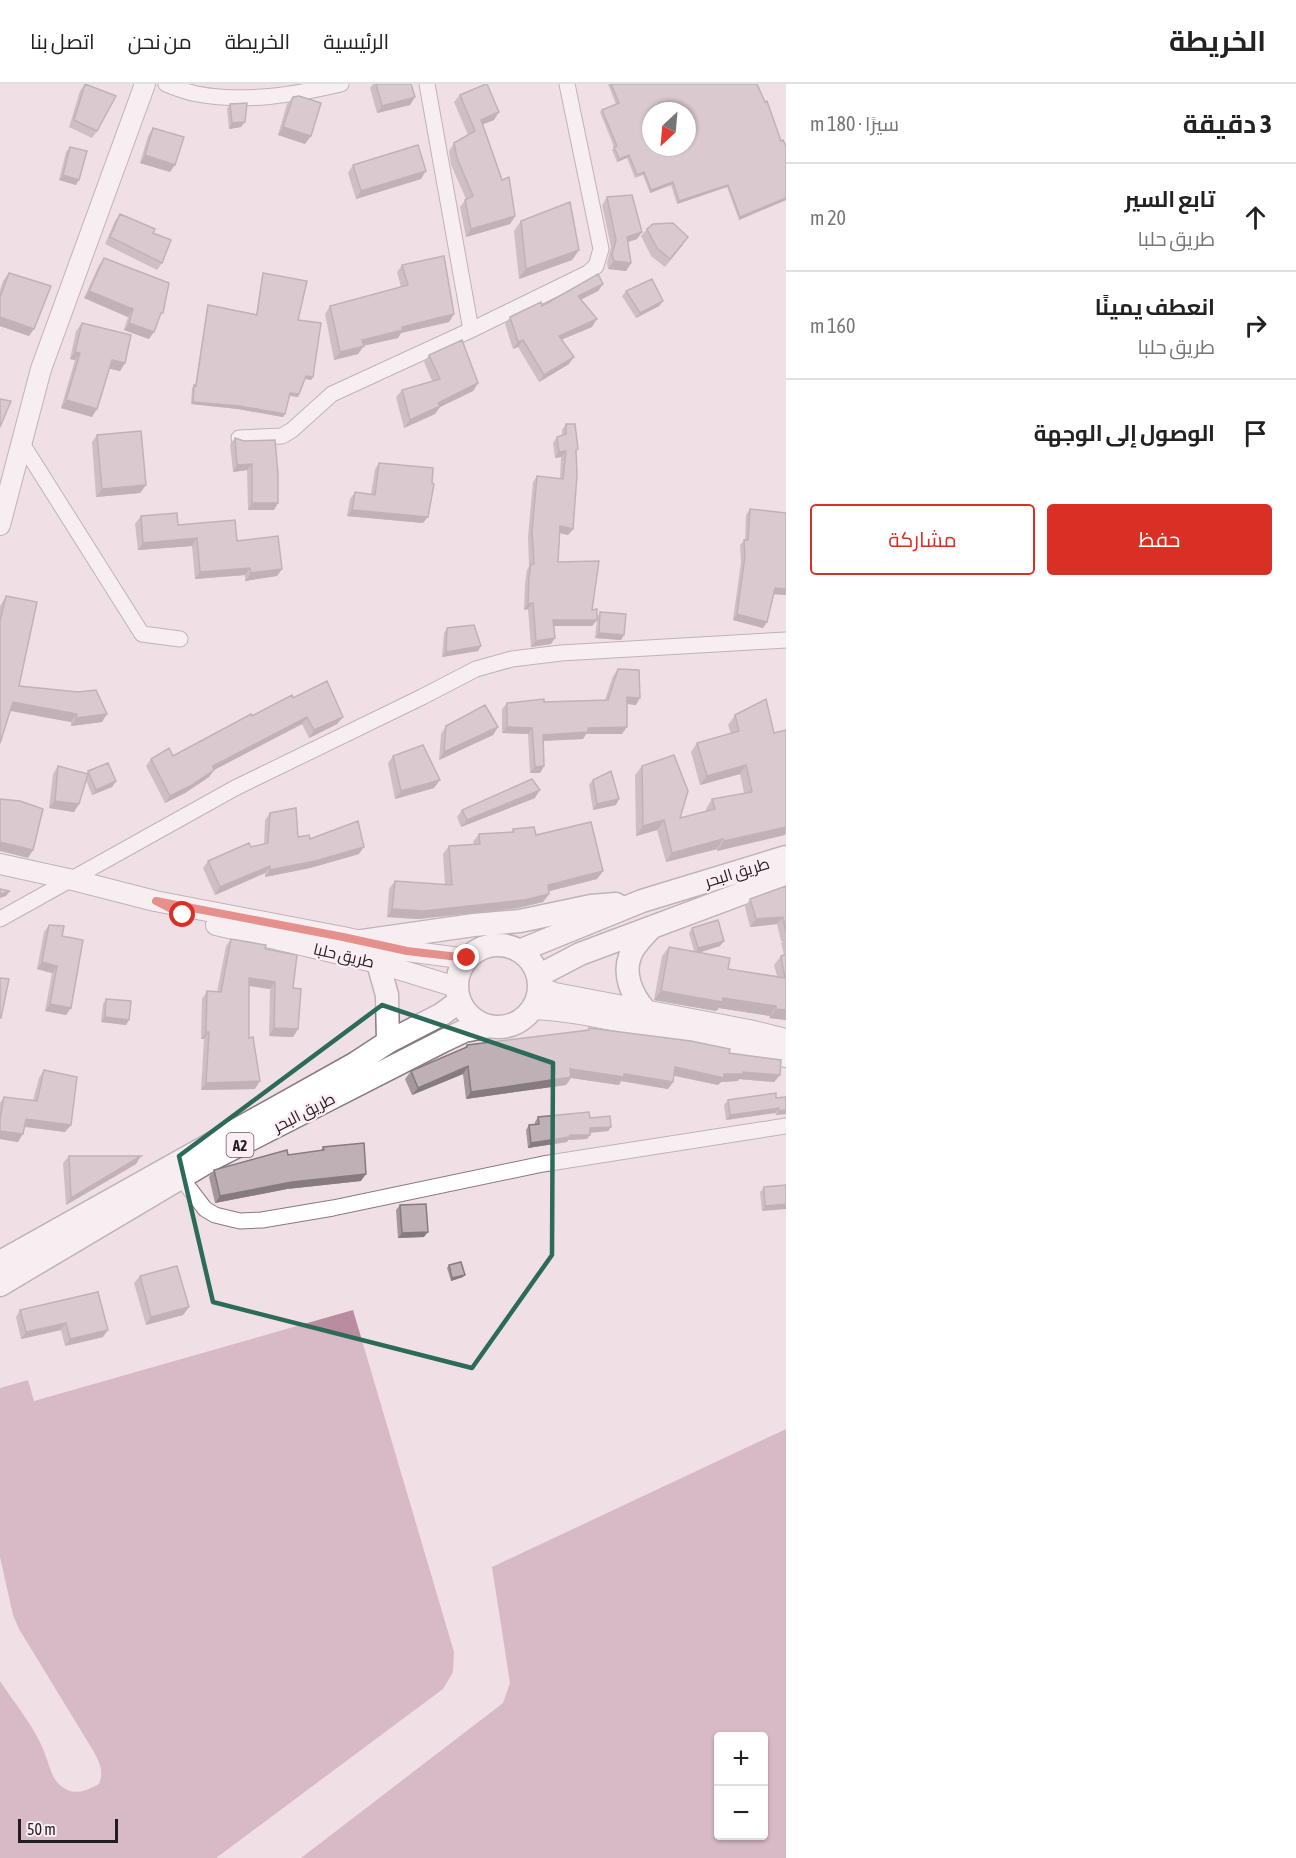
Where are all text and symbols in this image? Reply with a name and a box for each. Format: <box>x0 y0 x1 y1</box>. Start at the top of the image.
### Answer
text: الخريطة <box>1169 25 1266 57</box>
text: اتصل بنا <box>30 29 95 53</box>
text: من نحن <box>128 29 192 53</box>
text: الخريطة <box>225 29 290 53</box>
text: الرئيسية <box>323 29 389 53</box>
north arrow <box>642 102 696 156</box>
text: 3 دقيقة <box>1183 109 1272 139</box>
text: سيرًا · 180 m <box>810 112 899 135</box>
text: تابع السير <box>1125 186 1215 212</box>
icon: ahead <box>1239 201 1272 234</box>
text: 20 m <box>810 206 846 229</box>
text: طريق حلبا <box>1138 227 1215 250</box>
text: انعطف يمينًا <box>1095 294 1215 320</box>
icon: right <box>1239 309 1272 342</box>
text: 160 m <box>810 314 855 337</box>
text: طريق حلبا <box>1138 335 1215 358</box>
icon: arrive <box>1239 417 1272 450</box>
text: الوصول إلى الوجهة <box>1034 420 1215 446</box>
button: مشاركة <box>810 504 1035 575</box>
button: حفظ <box>1047 504 1272 575</box>
street label: طريق البحر <box>702 854 772 893</box>
route start <box>169 901 195 927</box>
street label: طريق حلبا <box>311 939 376 973</box>
route end <box>453 944 479 970</box>
street label: طريق البحر <box>269 1089 339 1137</box>
road number: A2 <box>226 1133 254 1157</box>
map controls <box>714 1732 768 1840</box>
button: + <box>714 1732 768 1786</box>
button: − <box>714 1786 768 1840</box>
scale bar <box>18 1816 118 1844</box>
text: 50 m <box>27 1820 56 1838</box>

